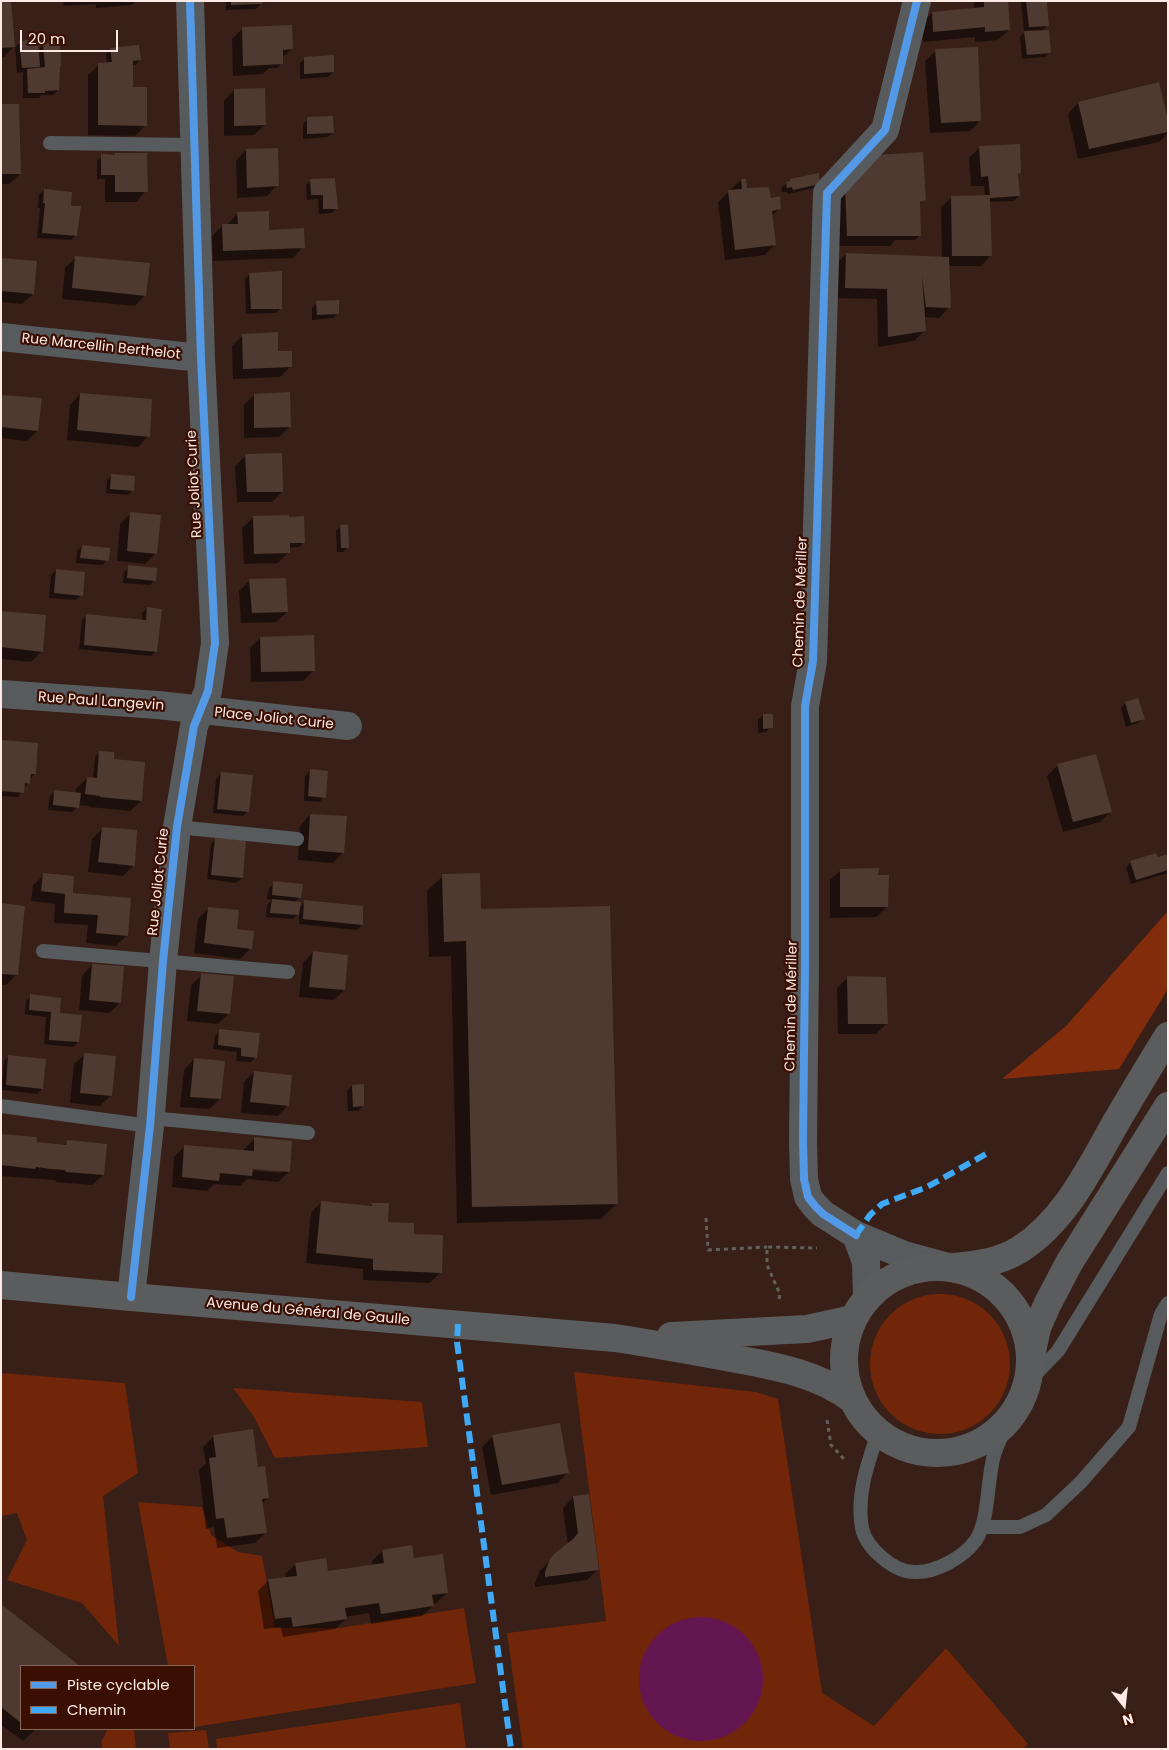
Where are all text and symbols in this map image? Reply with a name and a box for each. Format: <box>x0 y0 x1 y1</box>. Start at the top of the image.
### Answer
scale bar <box>22 20 120 52</box>
text: 20 m <box>28 28 66 49</box>
street label: Rue Marcellin Berthelot <box>21 330 181 364</box>
street label: Rue Joliot Curie <box>184 430 206 538</box>
street label: Chemin de Mériller <box>790 536 812 668</box>
street label: Rue Paul Langevin <box>37 689 165 715</box>
street label: Place Joliot Curie <box>213 704 335 734</box>
street label: Rue Joliot Curie <box>145 827 173 937</box>
street label: Chemin de Mériller <box>782 940 802 1072</box>
street label: Avenue du Général de Gaulle <box>205 1295 411 1329</box>
legend <box>20 1665 195 1730</box>
text: Piste cyclable <box>67 1674 170 1695</box>
north arrow <box>1099 1680 1149 1730</box>
text: Chemin <box>67 1699 126 1720</box>
text: N <box>1120 1708 1136 1730</box>

